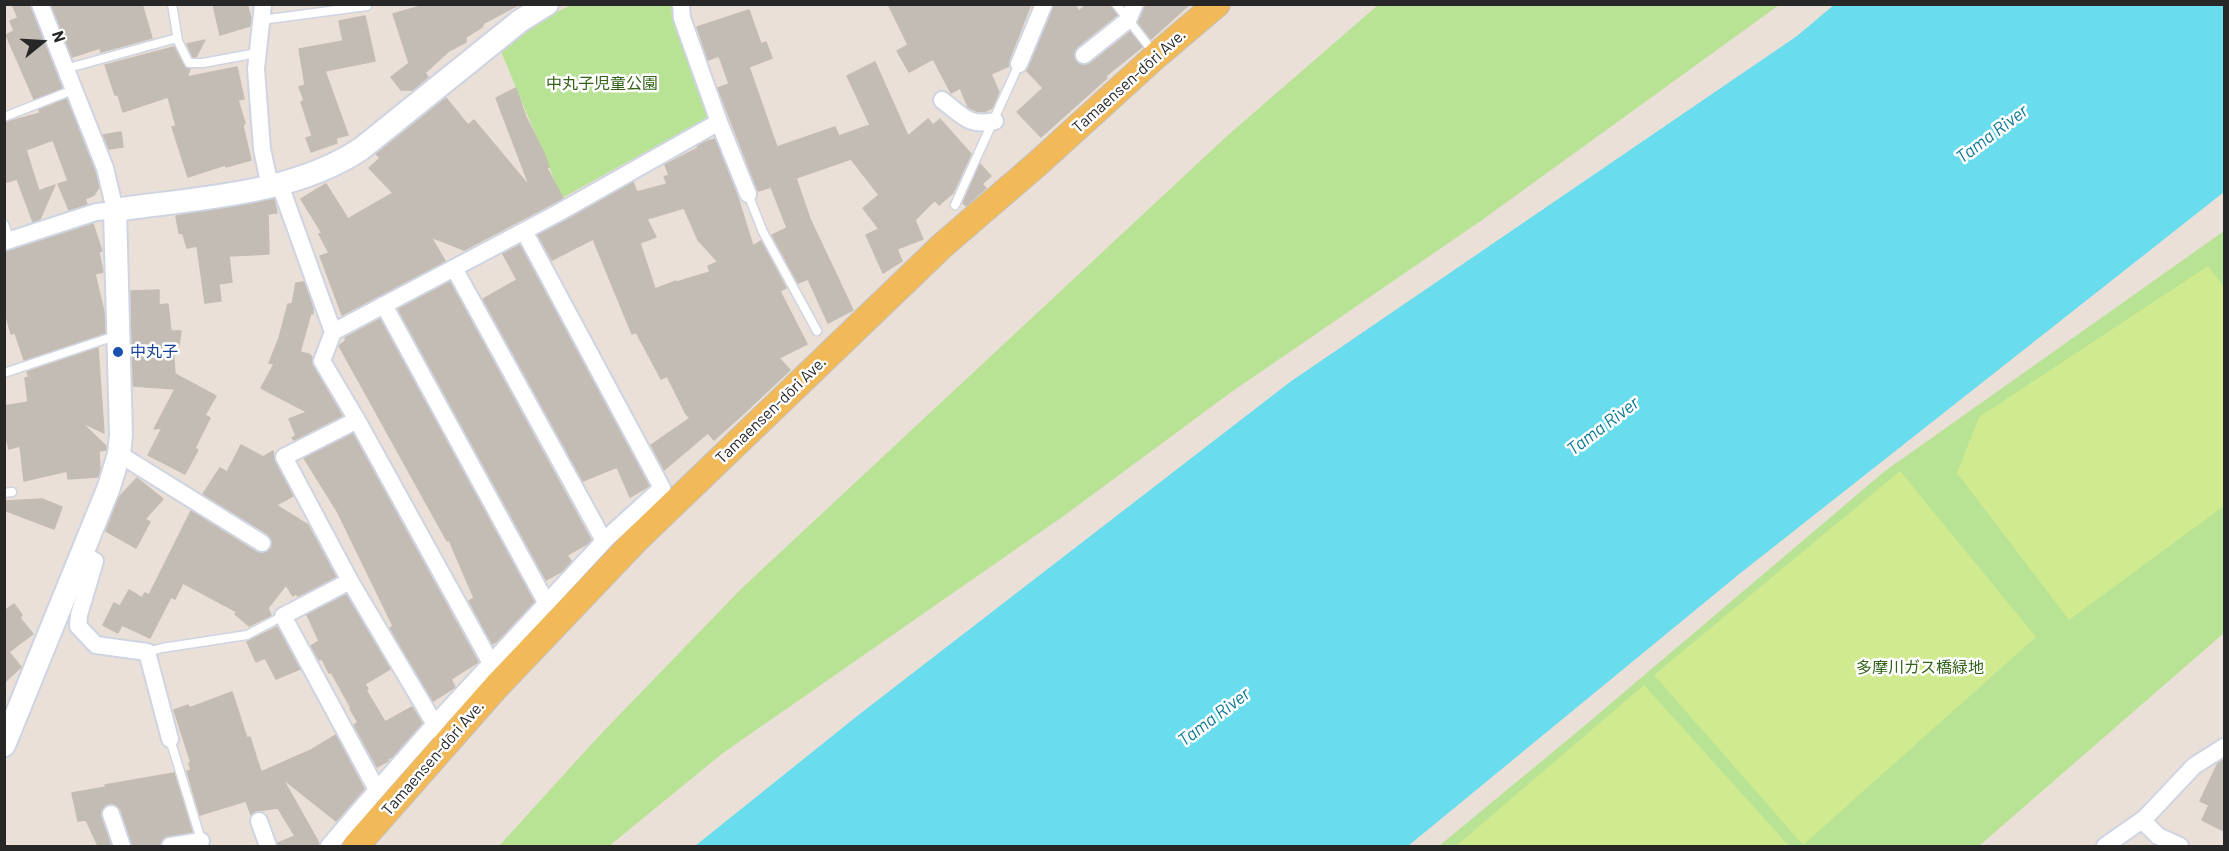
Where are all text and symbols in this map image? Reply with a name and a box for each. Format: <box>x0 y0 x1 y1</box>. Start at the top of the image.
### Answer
north arrow <box>12 12 72 72</box>
street label: Tamaensen-dōri Ave. <box>1068 25 1190 137</box>
text: N <box>49 28 70 44</box>
park label: 中丸子児童公園 <box>546 74 658 94</box>
water label: Tama River <box>1952 100 2032 168</box>
place label: 中丸子 <box>130 342 178 362</box>
marker: 中丸子 <box>111 345 125 359</box>
street label: Tamaensen-dōri Ave. <box>712 352 830 468</box>
water label: Tama River <box>1563 392 1643 460</box>
park label: 多摩川ガス橋緑地 <box>1856 658 1984 678</box>
water label: Tama River <box>1174 683 1254 751</box>
street label: Tamaensen-dōri Ave. <box>378 696 488 820</box>

